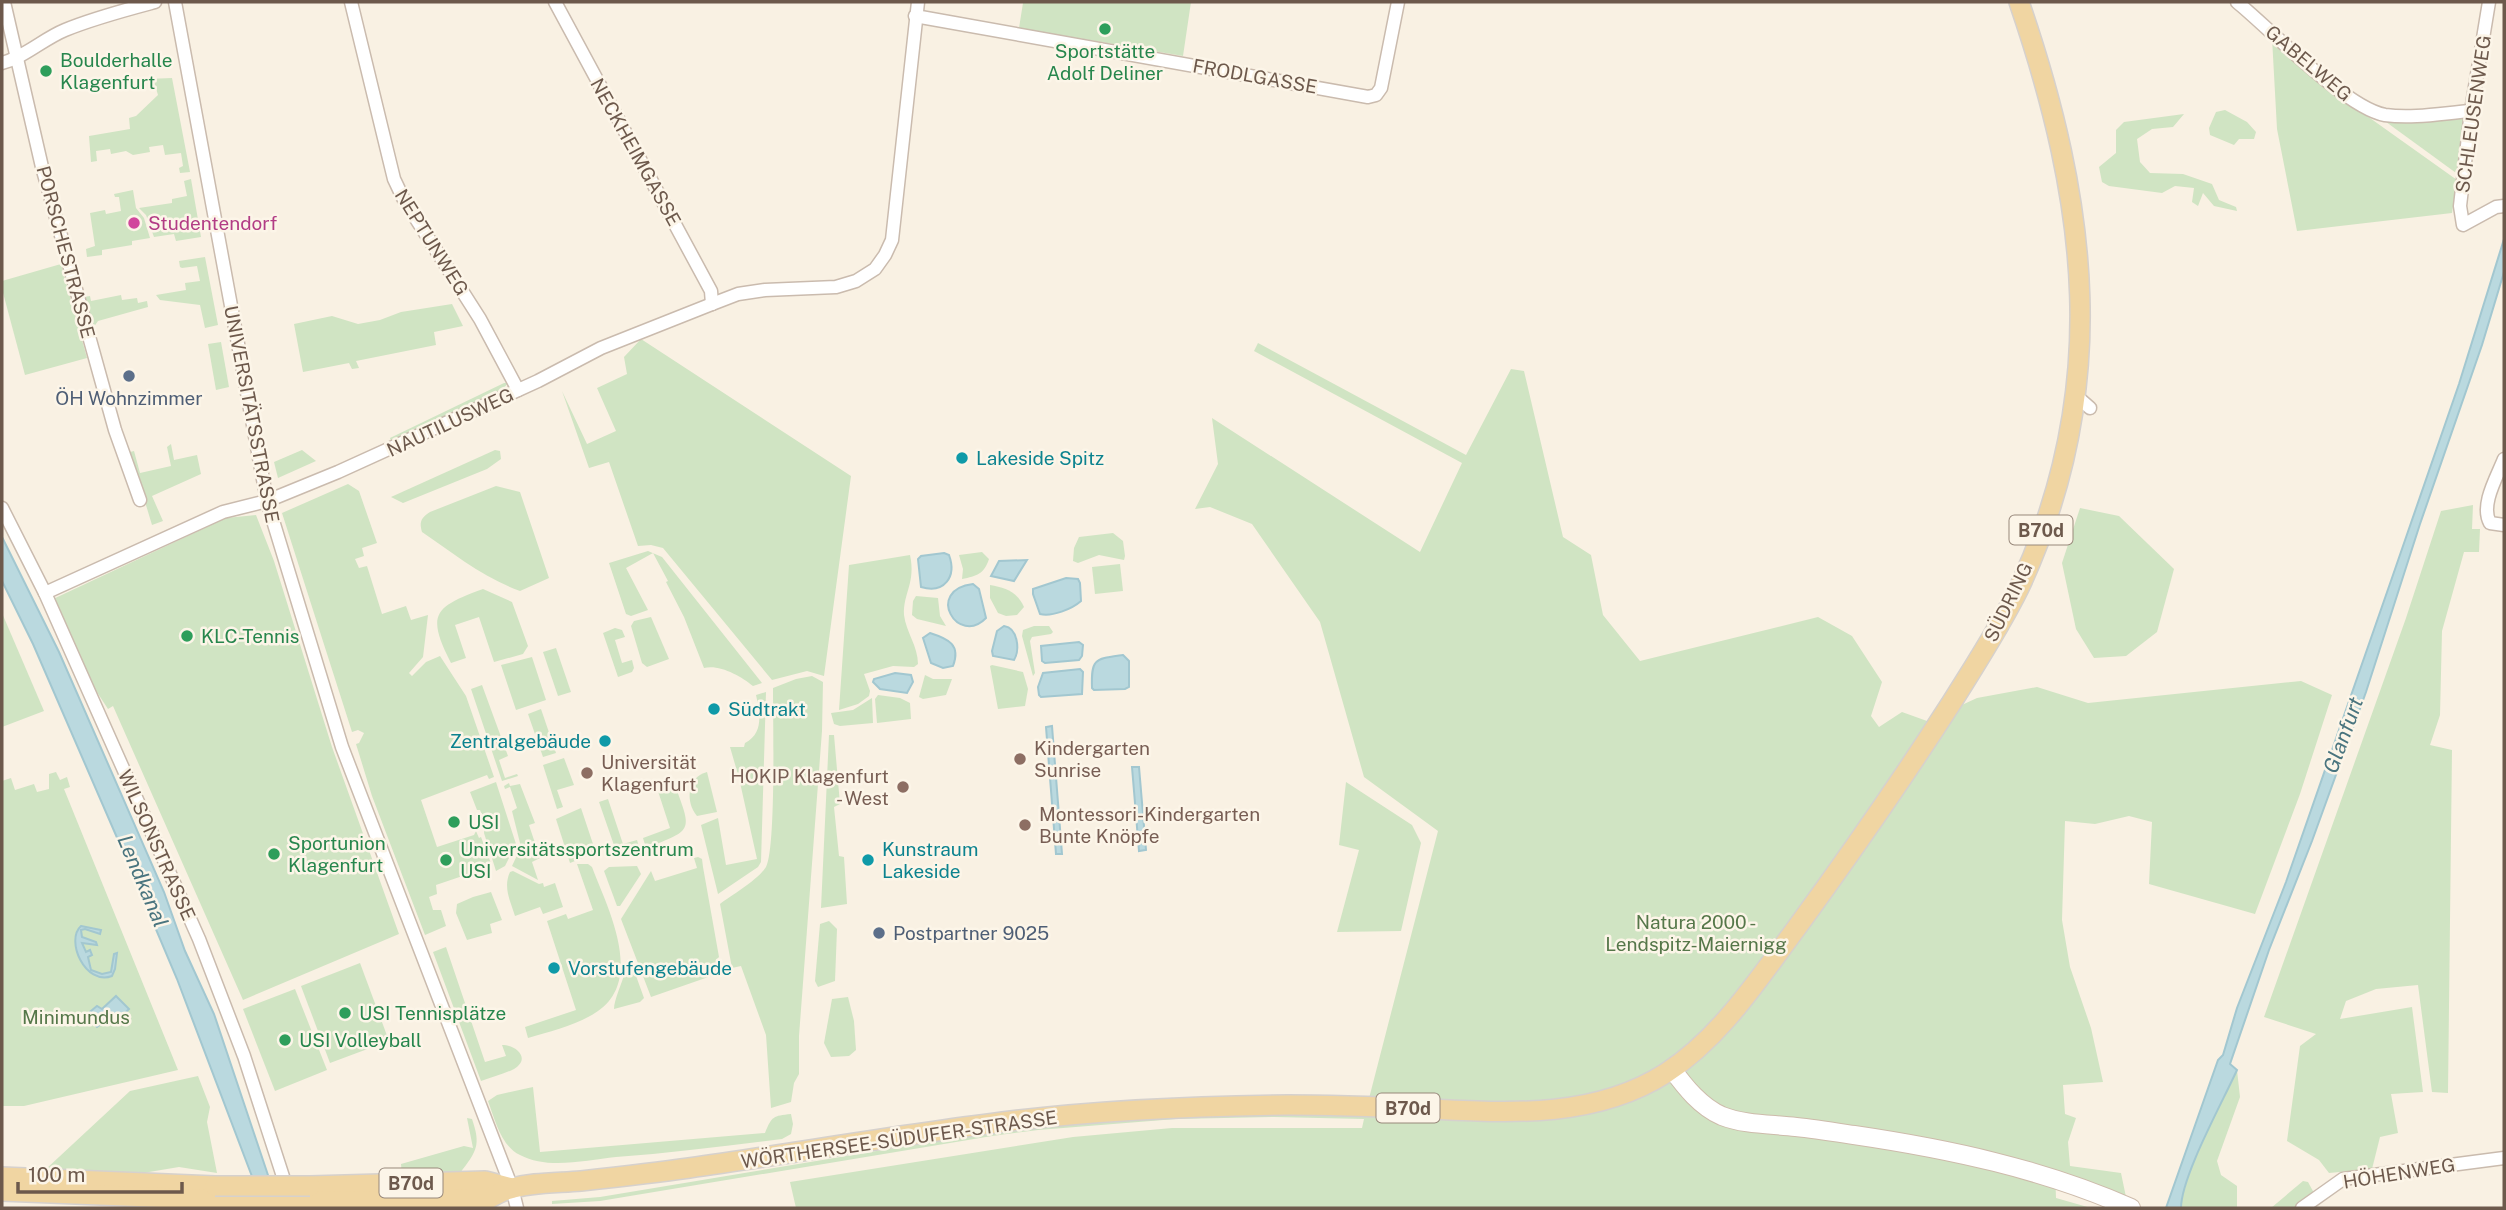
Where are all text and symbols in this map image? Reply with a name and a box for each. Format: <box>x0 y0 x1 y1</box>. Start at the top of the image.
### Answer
marker: Sportstätte Adolf Deliner <box>1097 21 1113 37</box>
street label: GABELWEG <box>2261 21 2357 105</box>
street label: SCHLEUSENWEG <box>2451 34 2495 194</box>
place label: Sportstätte Adolf Deliner <box>1047 40 1163 84</box>
place label: Boulderhalle Klagenfurt <box>60 49 172 93</box>
street label: FRODLGASSE <box>1191 54 1319 98</box>
marker: Boulderhalle Klagenfurt <box>38 63 54 79</box>
street label: NECKHEIMGASSE <box>586 74 686 230</box>
street label: PORSCHESTRASSE <box>32 163 100 341</box>
street label: NEPTUNWEG <box>391 185 473 299</box>
place label: Studentendorf <box>148 212 277 234</box>
marker: Studentendorf <box>126 215 142 231</box>
street label: UNIVERSITÄTSSTRASSE <box>220 303 284 525</box>
marker: ÖH Wohnzimmer <box>121 368 137 384</box>
street label: NAUTILUSWEG <box>383 383 517 461</box>
place label: ÖH Wohnzimmer <box>55 387 203 409</box>
place label: Lakeside Spitz <box>976 447 1104 469</box>
marker: Lakeside Spitz <box>954 450 970 466</box>
road number: B70d <box>2010 516 2072 544</box>
street label: SÜDRING <box>1979 559 2037 645</box>
place label: KLC-Tennis <box>201 625 299 647</box>
marker: KLC-Tennis <box>179 628 195 644</box>
water label: Glanfurt <box>2318 694 2368 776</box>
place label: Südtrakt <box>728 698 806 720</box>
marker: Südtrakt <box>706 701 722 717</box>
place label: Zentralgebäude <box>450 730 591 752</box>
marker: Zentralgebäude <box>597 733 613 749</box>
place label: Kindergarten Sunrise <box>1034 737 1150 781</box>
place label: Universität Klagenfurt <box>601 751 697 795</box>
marker: Kindergarten Sunrise <box>1012 751 1028 767</box>
marker: Universität Klagenfurt <box>579 765 595 781</box>
place label: HOKIP Klagenfurt - West <box>730 765 889 809</box>
street label: WILSONSTRASSE <box>114 766 200 924</box>
marker: HOKIP Klagenfurt - West <box>895 779 911 795</box>
place label: Montessori-Kindergarten Bunte Knöpfe <box>1039 803 1260 847</box>
place label: USI <box>468 811 499 833</box>
marker: USI <box>446 814 462 830</box>
marker: Montessori-Kindergarten Bunte Knöpfe <box>1017 817 1033 833</box>
water label: Lendkanal <box>112 831 174 931</box>
place label: Sportunion Klagenfurt <box>288 832 386 876</box>
place label: Universitätssportszentrum USI <box>460 838 694 882</box>
place label: Kunstraum Lakeside <box>882 838 978 882</box>
marker: Sportunion Klagenfurt <box>266 846 282 862</box>
marker: Universitätssportszentrum USI <box>438 852 454 868</box>
marker: Kunstraum Lakeside <box>860 852 876 868</box>
park label: Natura 2000 - Lendspitz-Maiernigg <box>1605 911 1787 955</box>
place label: Postpartner 9025 <box>893 922 1049 944</box>
marker: Postpartner 9025 <box>871 925 887 941</box>
place label: Vorstufengebäude <box>568 957 732 979</box>
marker: Vorstufengebäude <box>546 960 562 976</box>
place label: USI Tennisplätze <box>359 1002 506 1024</box>
marker: USI Tennisplätze <box>337 1005 353 1021</box>
park label: Minimundus <box>22 1006 130 1028</box>
place label: USI Volleyball <box>299 1029 422 1051</box>
marker: USI Volleyball <box>277 1032 293 1048</box>
road number: B70d <box>1376 1093 1440 1122</box>
street label: WÖRTHERSEE-SÜDUFER-STRASSE <box>739 1106 1059 1172</box>
scale bar <box>18 1150 182 1194</box>
street label: HÖHENWEG <box>2341 1153 2457 1193</box>
text: 100 m <box>28 1162 85 1187</box>
road number: B70d <box>380 1168 442 1198</box>

